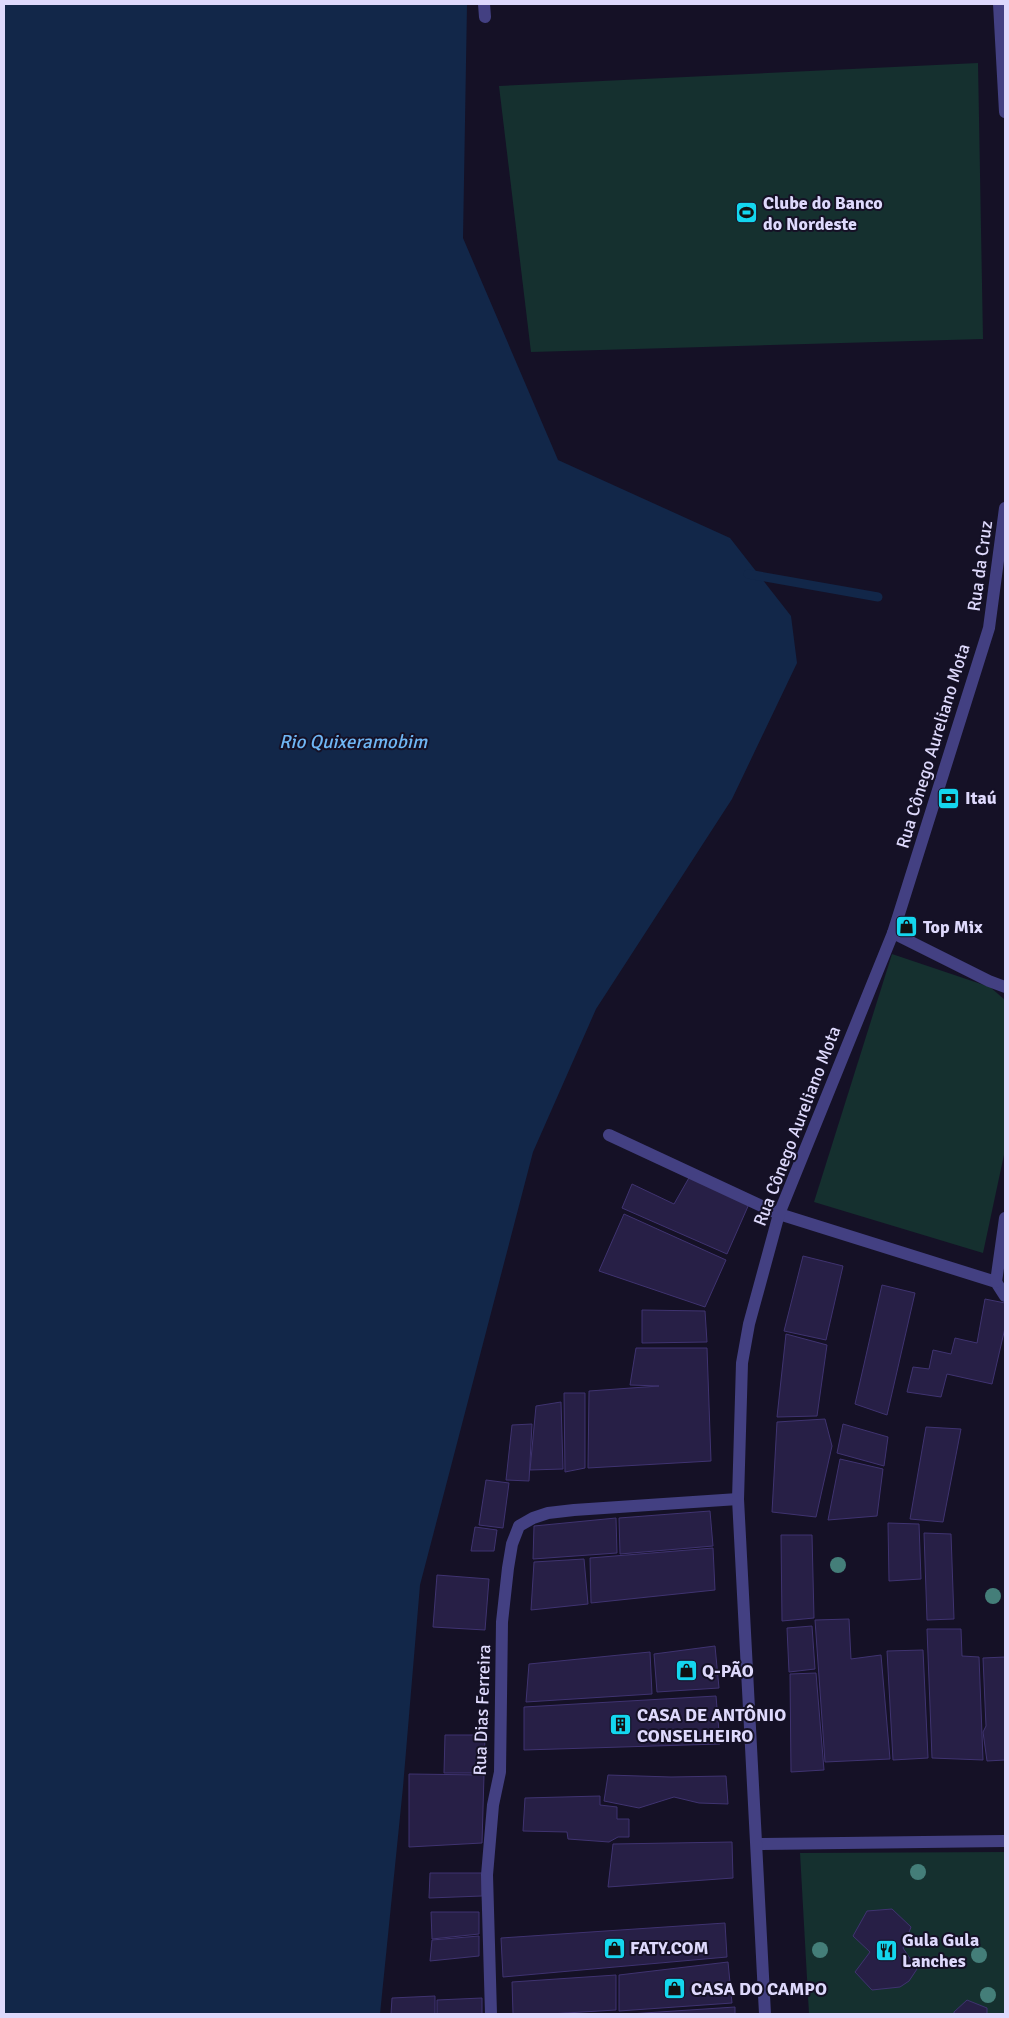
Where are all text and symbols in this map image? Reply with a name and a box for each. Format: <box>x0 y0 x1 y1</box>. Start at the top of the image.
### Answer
place label: Clube do Banco do Nordeste <box>763 192 883 235</box>
sports icon: Clube do Banco do Nordeste <box>735 201 759 225</box>
street label: Rua da Cruz <box>963 519 997 613</box>
street label: Rua Cônego Aureliano Mota <box>891 641 975 851</box>
water label: Rio Quixeramobim <box>279 730 428 754</box>
bank icon: Itaú <box>937 786 961 810</box>
place label: Itaú <box>965 787 997 809</box>
shop icon: Top Mix <box>895 915 919 939</box>
place label: Top Mix <box>923 916 983 938</box>
street label: Rua Cônego Aureliano Mota <box>749 1023 845 1229</box>
street label: Rua Dias Ferreira <box>469 1644 495 1776</box>
shop icon: Q-PÃO <box>674 1659 698 1683</box>
place label: Q-PÃO <box>702 1660 754 1682</box>
place label: CASA DE ANTÔNIO CONSELHEIRO <box>637 1704 786 1747</box>
building icon: CASA DE ANTÔNIO CONSELHEIRO <box>609 1713 633 1737</box>
place label: Gula Gula Lanches <box>902 1929 979 1972</box>
shop icon: FATY.COM <box>602 1936 626 1960</box>
place label: FATY.COM <box>630 1937 709 1959</box>
restaurant icon: Gula Gula Lanches <box>874 1938 898 1962</box>
shop icon: CASA DO CAMPO <box>663 1977 687 2001</box>
place label: CASA DO CAMPO <box>691 1978 827 2000</box>

